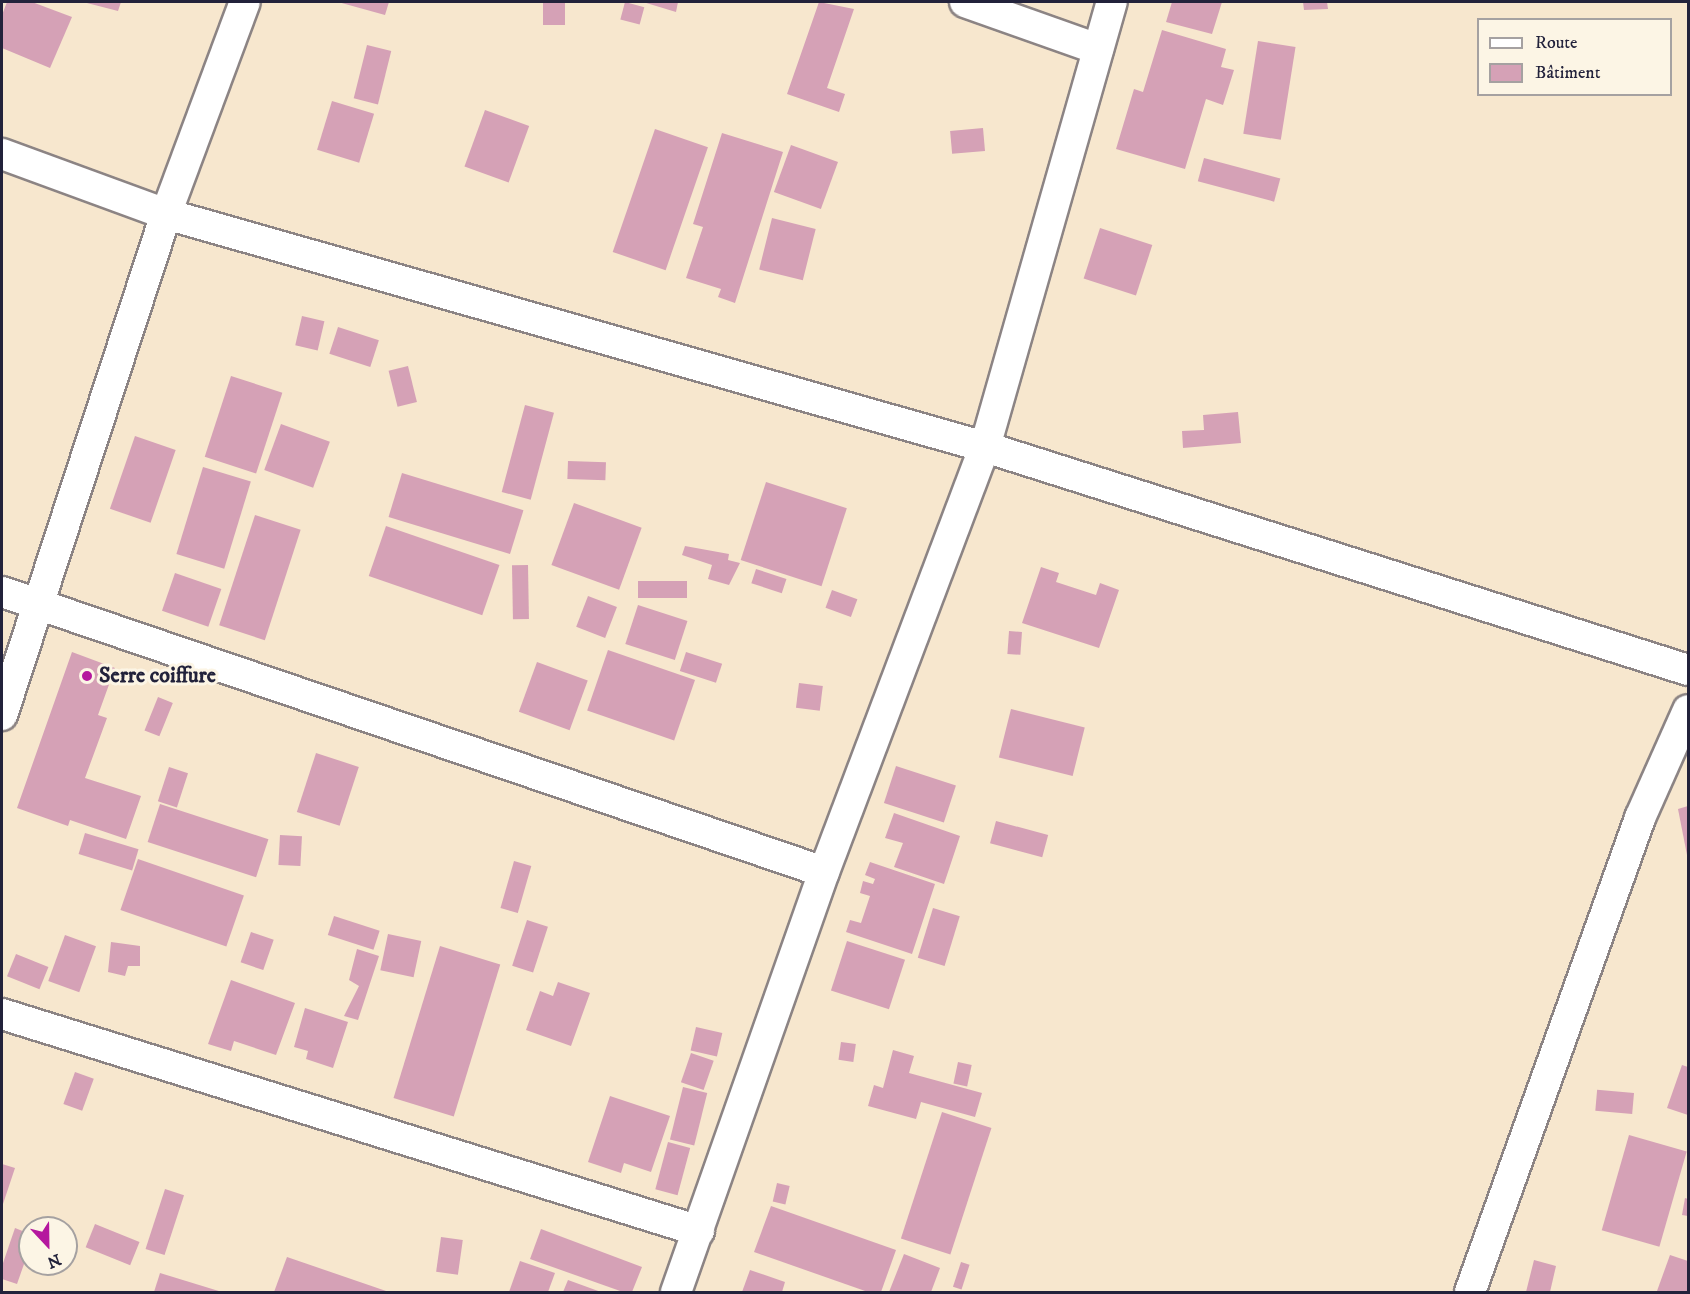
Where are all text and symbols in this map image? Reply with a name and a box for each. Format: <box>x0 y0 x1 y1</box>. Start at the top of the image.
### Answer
legend <box>1477 18 1672 96</box>
text: Route <box>1535 32 1578 54</box>
text: Bâtiment <box>1535 62 1600 84</box>
place label: Serre coiffure <box>99 663 216 689</box>
marker: Serre coiffure <box>80 669 94 683</box>
north arrow <box>18 1216 78 1276</box>
text: N <box>44 1249 64 1273</box>

